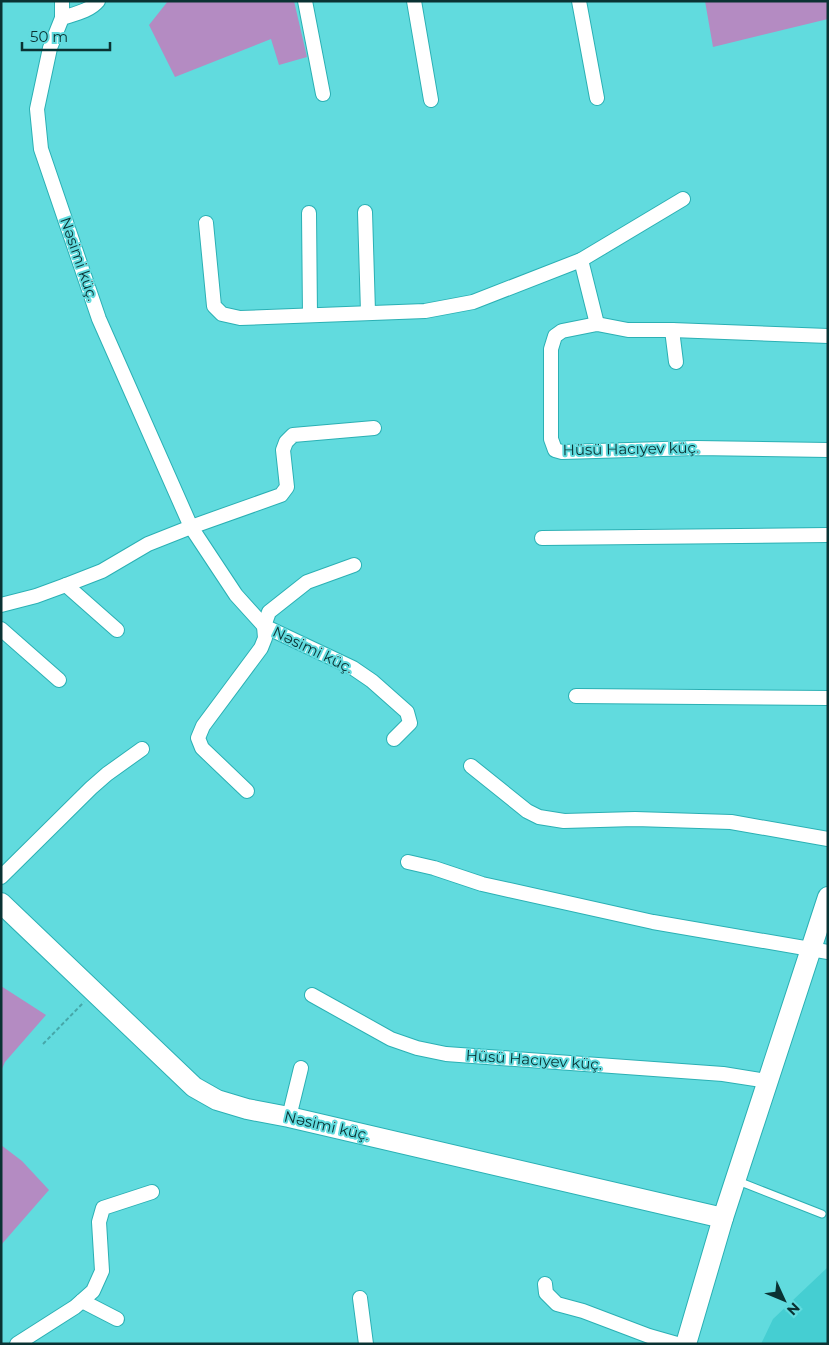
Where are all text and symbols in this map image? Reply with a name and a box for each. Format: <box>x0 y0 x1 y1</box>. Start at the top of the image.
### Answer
scale bar <box>22 20 110 52</box>
text: 50 m <box>30 27 68 46</box>
street label: Nəsimi küç. <box>56 214 103 303</box>
street label: Hüsü Hacıyev küç. <box>562 438 700 459</box>
street label: Nəsimi küç. <box>270 622 357 677</box>
street label: Hüsü Hacıyev küç. <box>465 1045 603 1074</box>
street label: Nəsimi küç. <box>282 1106 372 1145</box>
north arrow <box>759 1275 809 1325</box>
text: N <box>783 1299 804 1319</box>

